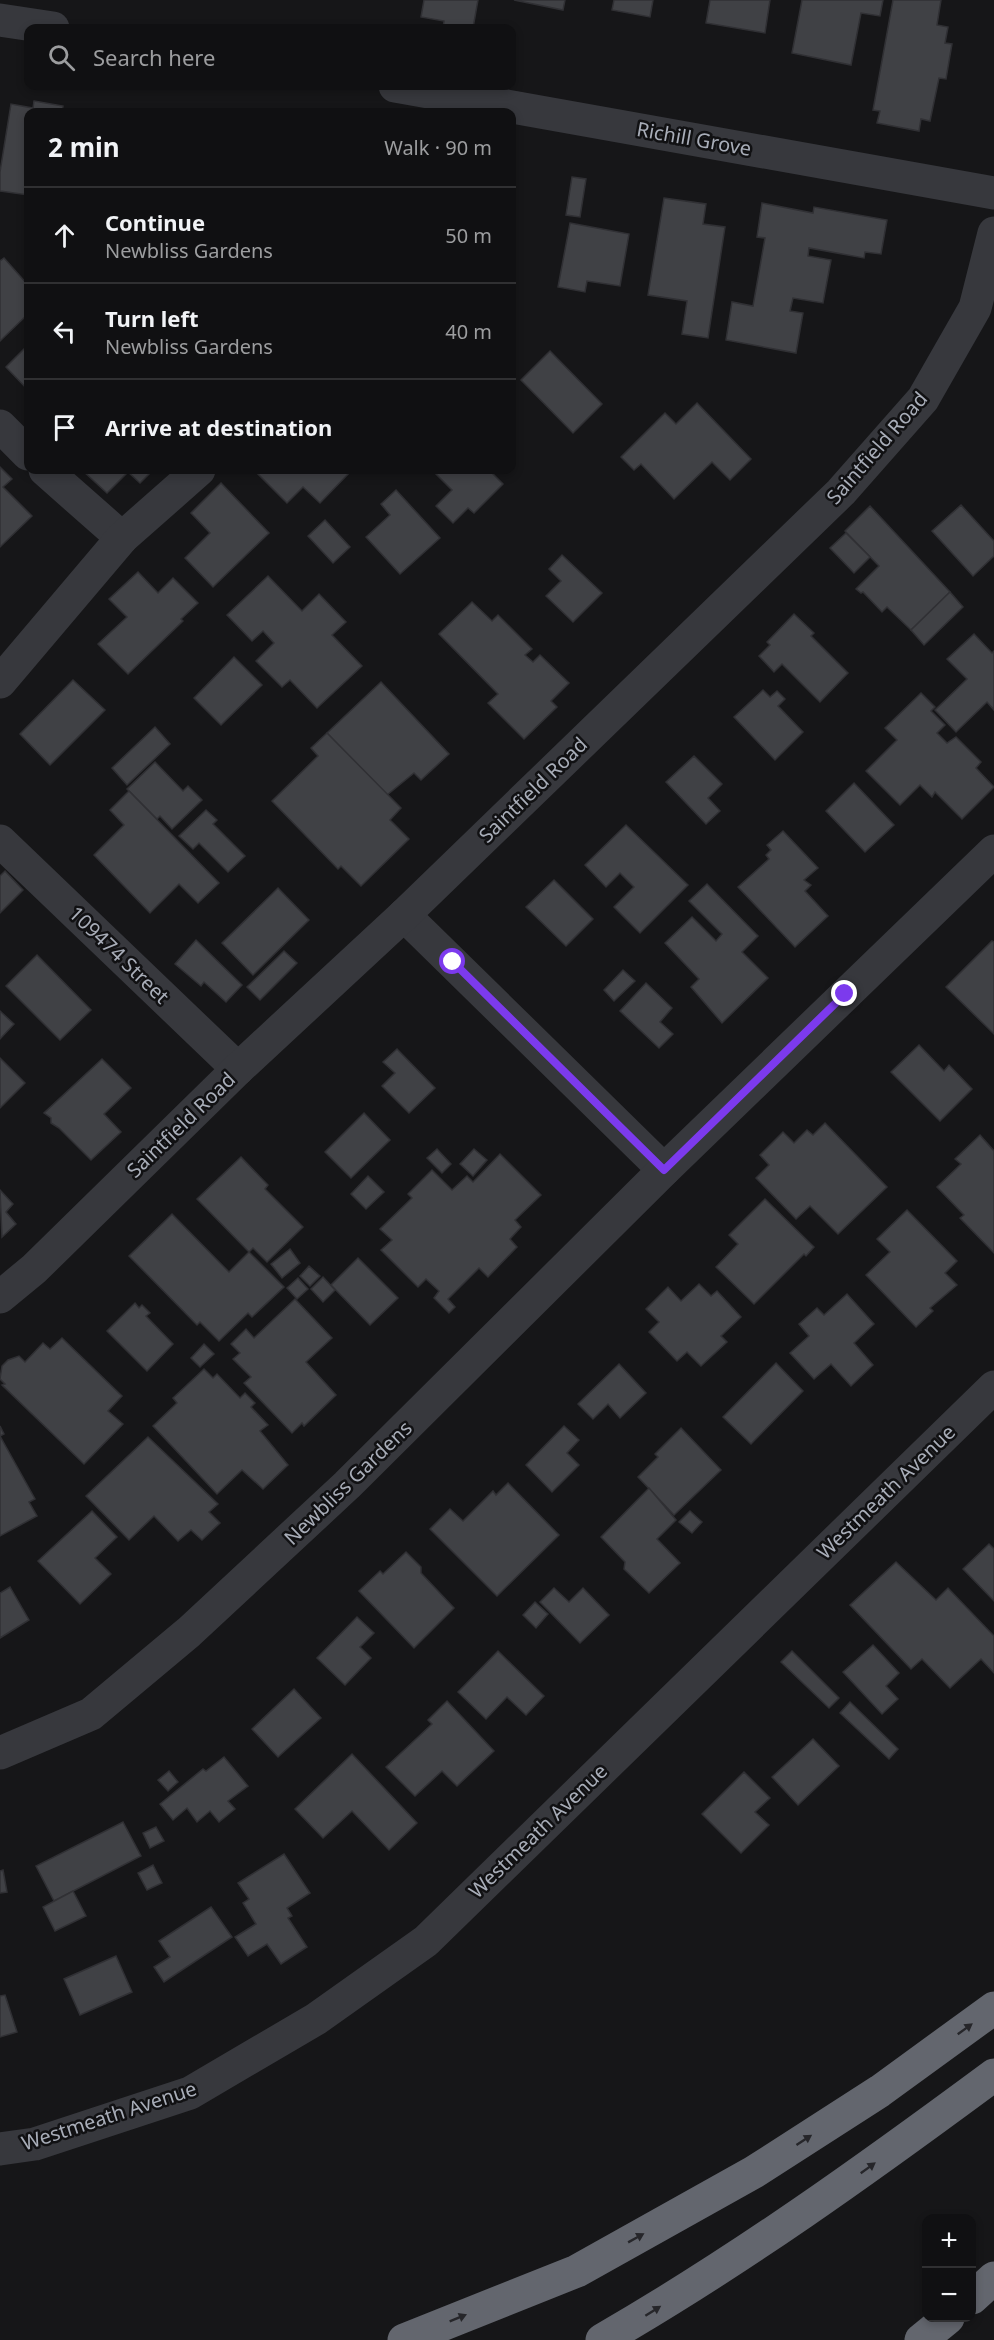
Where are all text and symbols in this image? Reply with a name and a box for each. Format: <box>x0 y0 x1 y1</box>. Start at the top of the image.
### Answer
search box <box>24 24 516 90</box>
icon: search <box>45 41 78 74</box>
text: Search here <box>93 42 215 72</box>
street label: Richill Grove <box>635 115 753 162</box>
text: 2 min <box>48 129 120 165</box>
text: Walk · 90 m <box>384 134 492 161</box>
text: Continue <box>105 207 205 237</box>
icon: ahead <box>48 219 81 252</box>
text: 50 m <box>445 222 492 249</box>
text: Newbliss Gardens <box>105 237 273 264</box>
text: Turn left <box>105 303 199 333</box>
icon: left <box>48 315 81 348</box>
text: 40 m <box>445 318 492 345</box>
text: Newbliss Gardens <box>105 333 273 360</box>
street label: Saintfield Road <box>820 386 933 510</box>
icon: arrive <box>48 411 81 444</box>
text: Arrive at destination <box>105 412 332 442</box>
street label: Saintfield Road <box>473 731 593 848</box>
street label: 109474 Street <box>63 900 175 1009</box>
route start <box>439 948 465 974</box>
route end <box>831 980 857 1006</box>
street label: Saintfield Road <box>121 1066 241 1183</box>
street label: Newbliss Gardens <box>278 1415 417 1551</box>
street label: Westmeath Avenue <box>811 1419 961 1565</box>
street label: Westmeath Avenue <box>463 1758 613 1904</box>
one-way arrow <box>957 2024 972 2036</box>
street label: Westmeath Avenue <box>18 2074 200 2157</box>
one-way arrow <box>796 2135 812 2146</box>
one-way arrow <box>860 2162 876 2174</box>
map controls <box>922 2214 976 2322</box>
button: + <box>922 2214 976 2268</box>
one-way arrow <box>628 2233 645 2243</box>
button: − <box>922 2268 976 2322</box>
one-way arrow <box>645 2305 661 2316</box>
one-way arrow <box>450 2313 468 2323</box>

